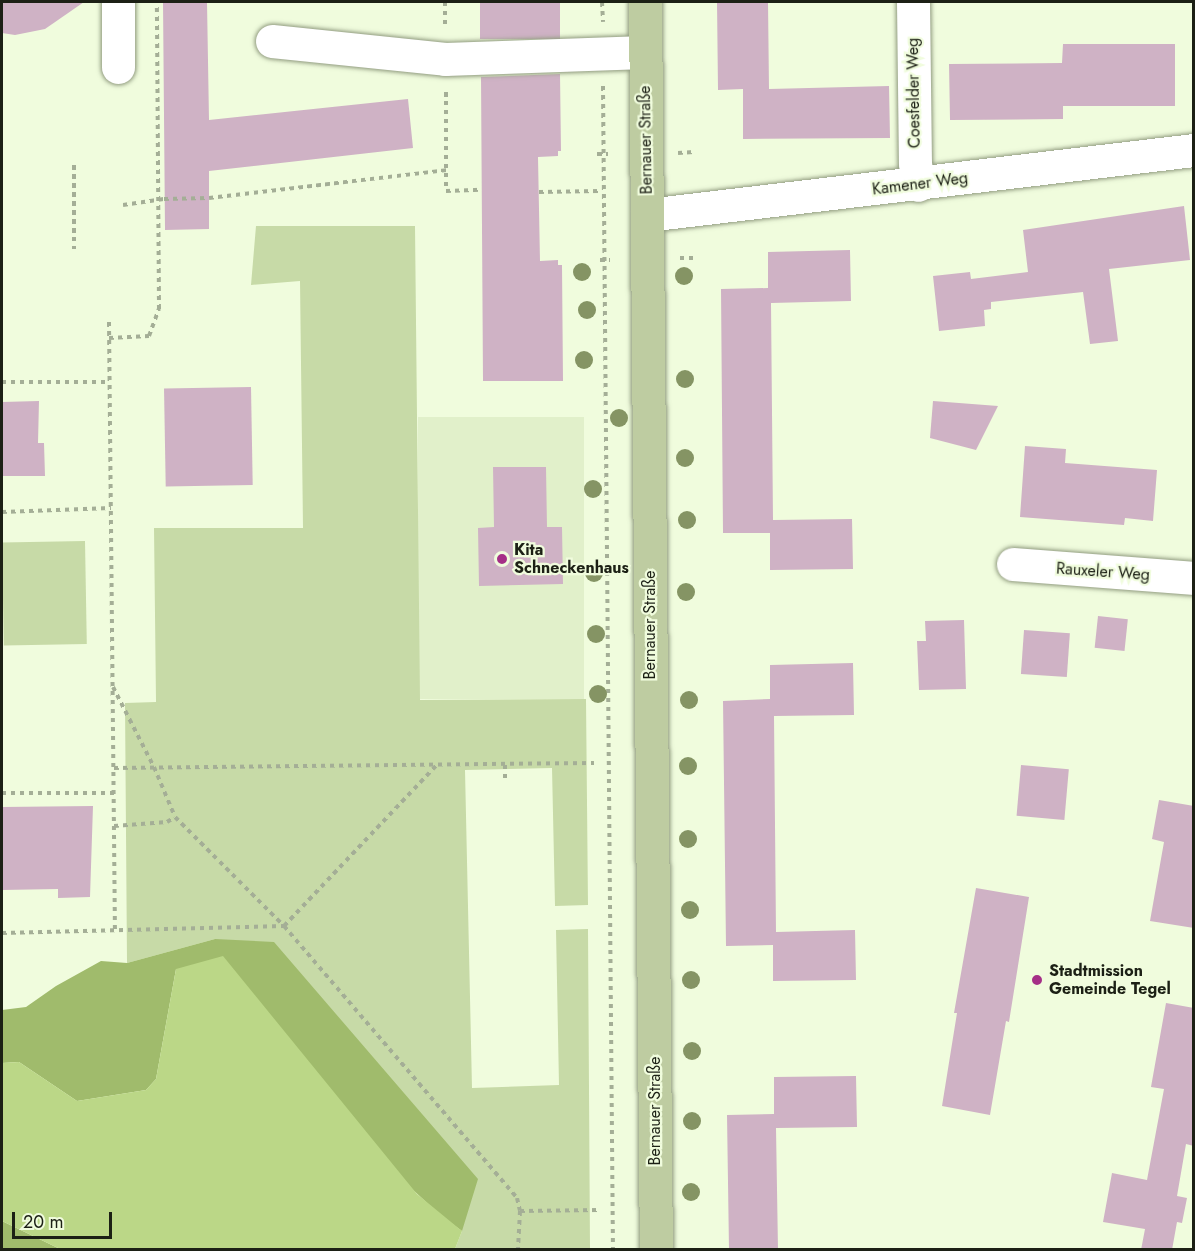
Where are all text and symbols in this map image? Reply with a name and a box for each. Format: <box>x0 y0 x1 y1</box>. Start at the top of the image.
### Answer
street label: Coesfelder Weg <box>903 38 925 148</box>
street label: Bernauer Straße <box>635 85 657 195</box>
street label: Kamener Weg <box>871 169 969 199</box>
place label: Kita Schneckenhaus <box>514 540 629 578</box>
marker: Kita Schneckenhaus <box>495 552 509 566</box>
street label: Rauxeler Weg <box>1055 559 1151 585</box>
street label: Bernauer Straße <box>640 571 660 679</box>
place label: Stadtmission Gemeinde Tegel <box>1049 961 1171 999</box>
marker: Stadtmission Gemeinde Tegel <box>1030 973 1044 987</box>
street label: Bernauer Straße <box>645 1057 665 1165</box>
scale bar <box>15 1200 116 1238</box>
text: 20 m <box>23 1209 63 1235</box>

